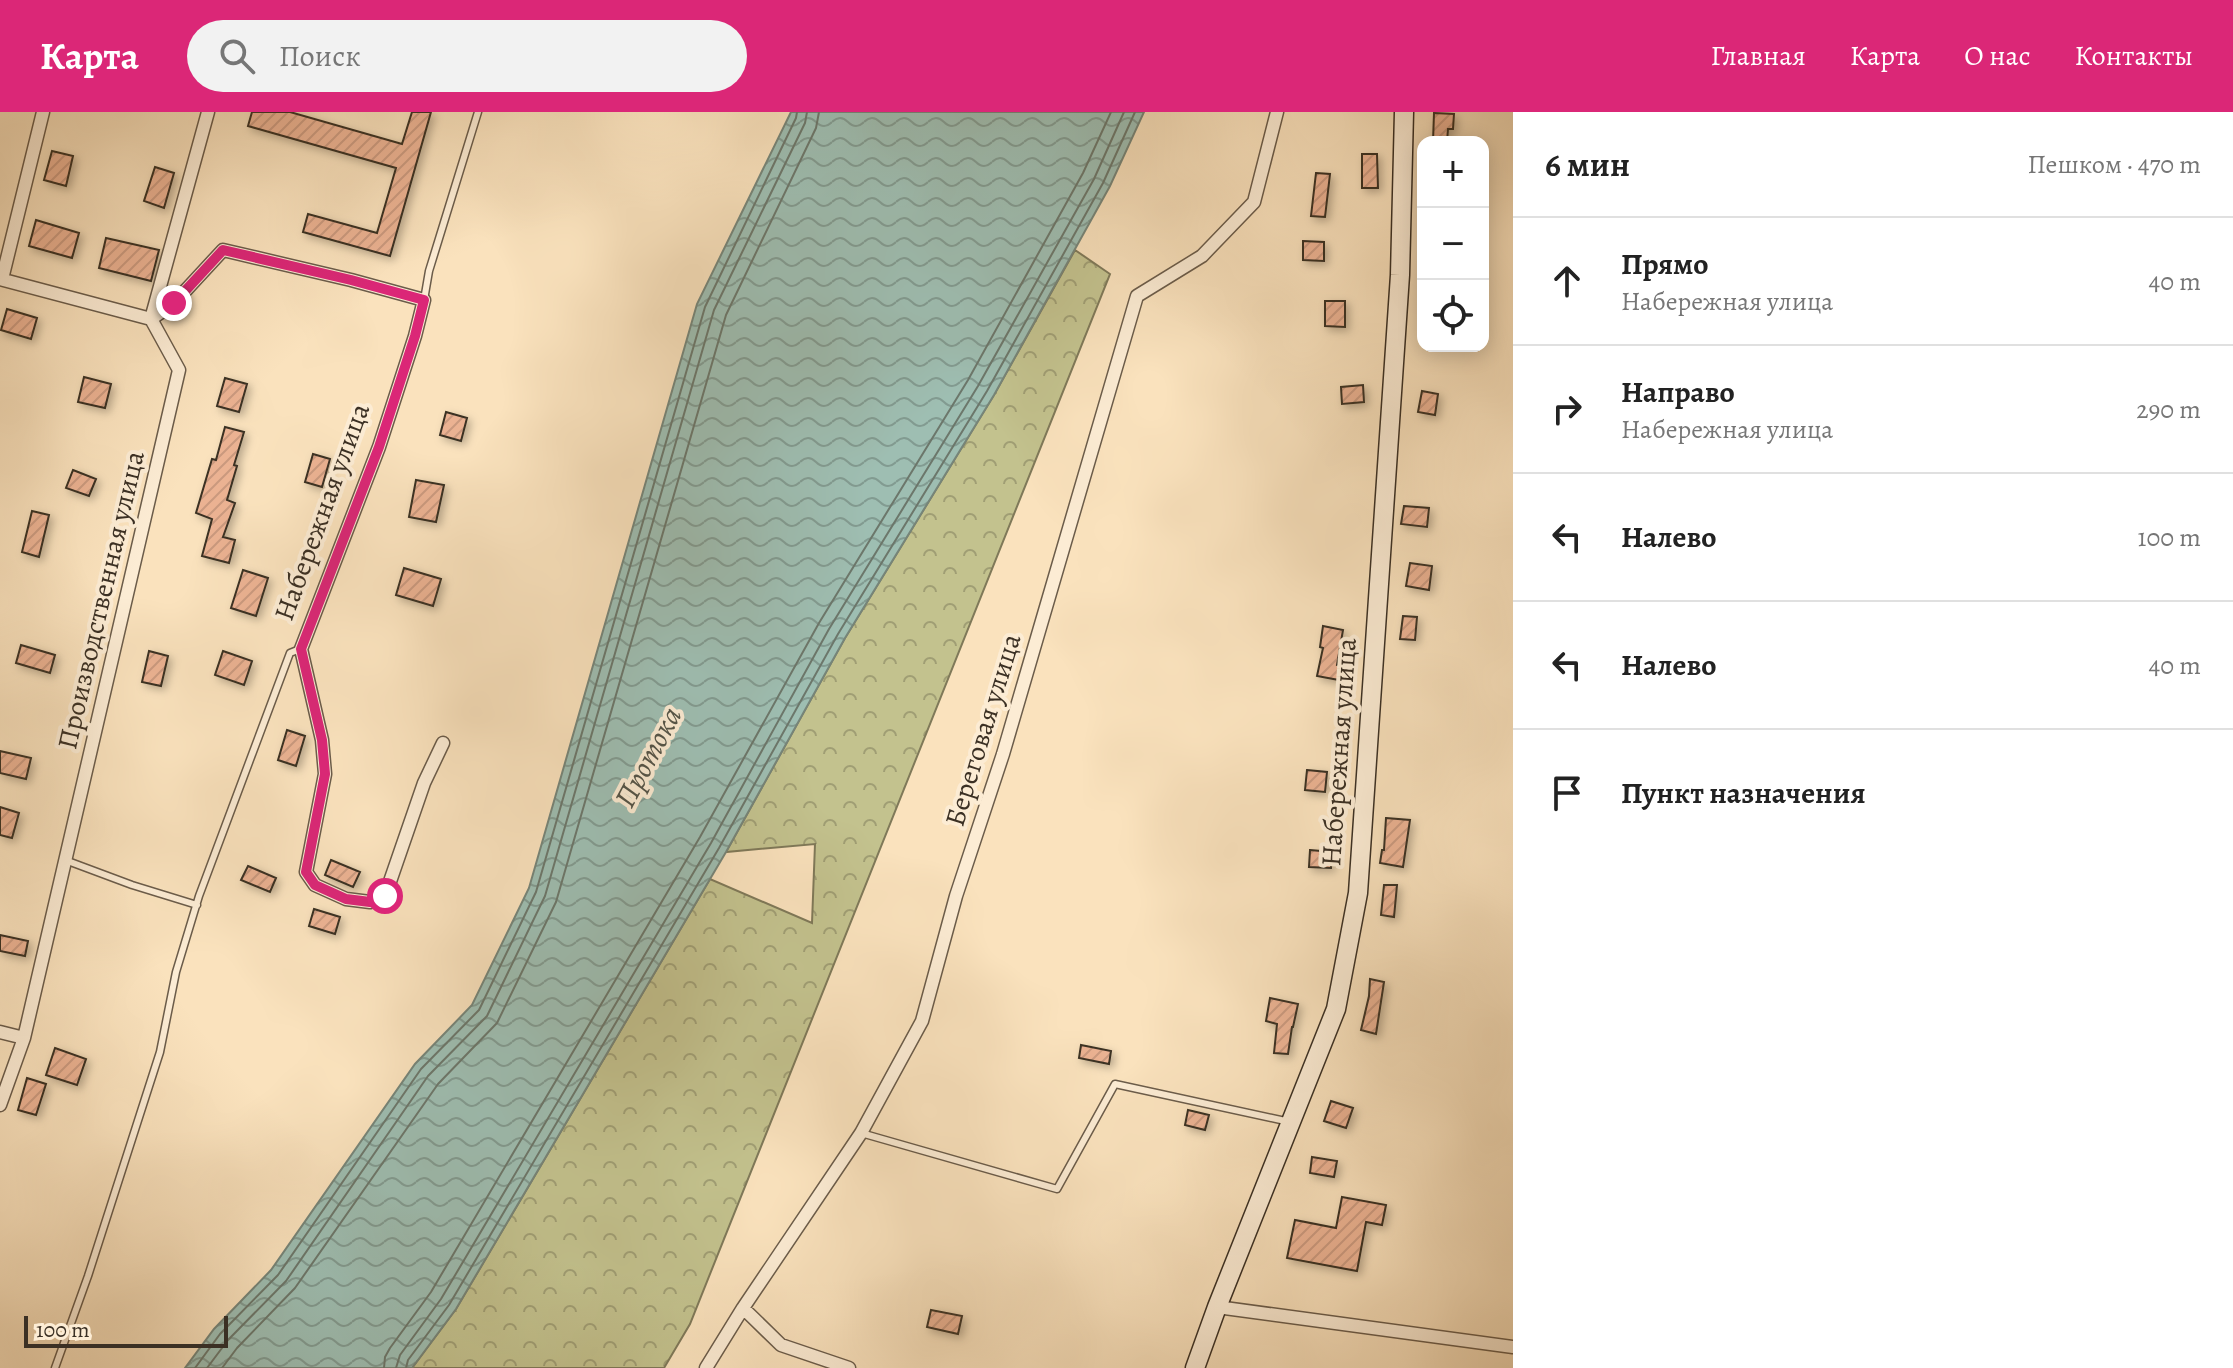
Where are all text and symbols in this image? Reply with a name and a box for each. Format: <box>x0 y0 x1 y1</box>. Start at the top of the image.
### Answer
search box <box>187 20 747 92</box>
text: Карта <box>40 30 139 82</box>
icon: search <box>215 34 259 78</box>
text: Поиск <box>279 36 361 76</box>
text: Главная <box>1710 37 1806 75</box>
text: Карта <box>1850 37 1920 75</box>
text: О нас <box>1964 37 2031 75</box>
text: Контакты <box>2075 37 2193 75</box>
map controls <box>1417 136 1489 352</box>
button: + <box>1417 136 1489 208</box>
text: 6 мин <box>1545 141 1630 188</box>
text: Пешком · 470 m <box>2028 147 2201 182</box>
button: − <box>1417 208 1489 280</box>
text: Прямо <box>1621 244 1708 284</box>
icon: ahead <box>1545 259 1589 303</box>
text: 40 m <box>2149 264 2201 299</box>
button: locate <box>1417 280 1489 352</box>
text: Набережная улица <box>1621 284 1833 319</box>
route end <box>156 285 192 321</box>
text: Направо <box>1621 372 1735 412</box>
icon: right <box>1545 387 1589 431</box>
text: 290 m <box>2136 392 2201 427</box>
street label: Набережная улица <box>265 398 379 626</box>
text: Набережная улица <box>1621 412 1833 447</box>
street label: Производственная улица <box>48 447 154 753</box>
icon: left <box>1545 515 1589 559</box>
text: Налево <box>1621 517 1716 557</box>
text: 100 m <box>2138 520 2201 555</box>
street label: Береговая улица <box>936 629 1030 831</box>
street label: Набережная улица <box>1312 637 1366 867</box>
icon: left <box>1545 643 1589 687</box>
text: Налево <box>1621 645 1716 685</box>
text: 40 m <box>2149 648 2201 683</box>
water label: Протока <box>605 699 691 815</box>
icon: arrive <box>1545 771 1589 815</box>
text: Пункт назначения <box>1621 773 1866 813</box>
route start <box>367 878 403 914</box>
scale bar <box>24 1312 228 1348</box>
text: 100 m <box>36 1315 90 1345</box>

